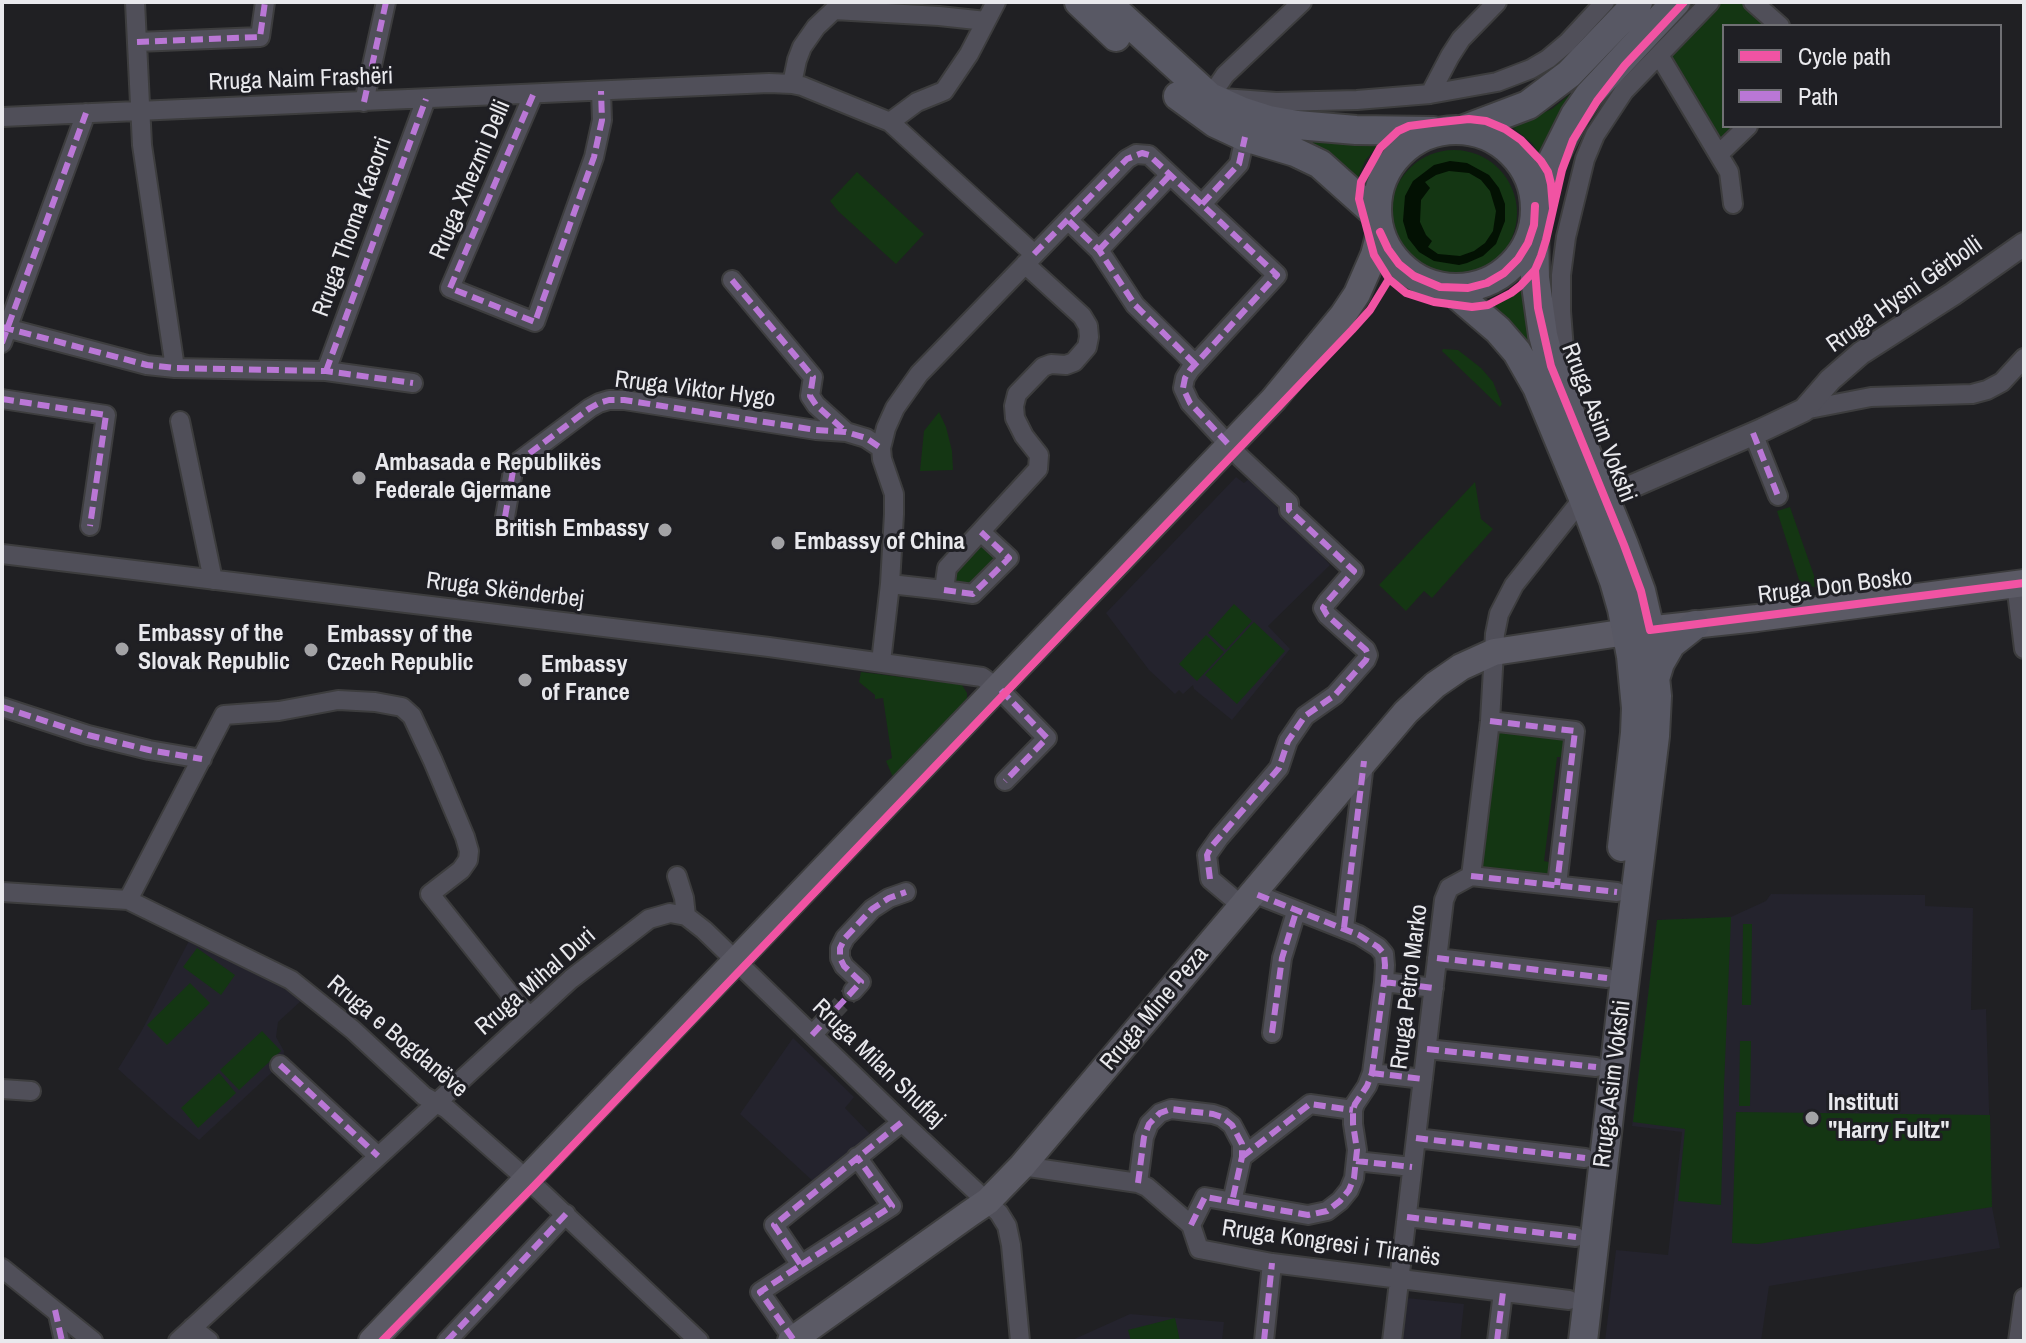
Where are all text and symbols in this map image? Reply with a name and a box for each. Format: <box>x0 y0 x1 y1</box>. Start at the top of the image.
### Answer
legend <box>1722 24 2002 128</box>
text: Cycle path <box>1798 40 1891 72</box>
street label: Rruga Naim Frashëri <box>208 62 394 98</box>
text: Path <box>1798 80 1839 112</box>
street label: Rruga Xhezmi Delli <box>424 96 518 264</box>
street label: Rruga Thoma Kacorri <box>307 133 399 321</box>
street label: Rruga Hysni Gërbolli <box>1821 231 1989 359</box>
street label: Rruga Asim Vokshi <box>1554 339 1642 507</box>
street label: Rruga Viktor Hygo <box>613 366 777 414</box>
place label: Ambasada e Republikës Federale Gjermane <box>375 450 601 506</box>
marker: Ambasada e Republikës Federale Gjermane <box>350 469 368 487</box>
place label: British Embassy <box>495 516 649 544</box>
marker: British Embassy <box>656 521 674 539</box>
place label: Embassy of China <box>794 529 965 557</box>
marker: Embassy of China <box>769 534 787 552</box>
street label: Rruga Don Bosko <box>1756 563 1914 611</box>
street label: Rruga Skënderbej <box>425 567 585 615</box>
place label: Embassy of the Slovak Republic <box>138 621 290 677</box>
place label: Embassy of the Czech Republic <box>327 622 474 678</box>
marker: Embassy of the Slovak Republic <box>113 640 131 658</box>
marker: Embassy of the Czech Republic <box>302 641 320 659</box>
place label: Embassy of France <box>541 652 630 708</box>
marker: Embassy of France <box>516 671 534 689</box>
street label: Rruga Petro Marko <box>1386 903 1434 1071</box>
street label: Rruga Mihal Duri <box>470 922 602 1042</box>
street label: Rruga Mine Peza <box>1095 941 1215 1077</box>
street label: Rruga e Bogdanëve <box>321 970 473 1104</box>
street label: Rruga Milan Shuflaj <box>806 994 950 1134</box>
street label: Rruga Asim Vokshi <box>1588 999 1638 1169</box>
place label: Instituti "Harry Fultz" <box>1828 1090 1949 1146</box>
marker: Instituti "Harry Fultz" <box>1803 1109 1821 1127</box>
street label: Rruga Kongresi i Tiranës <box>1220 1214 1442 1274</box>

